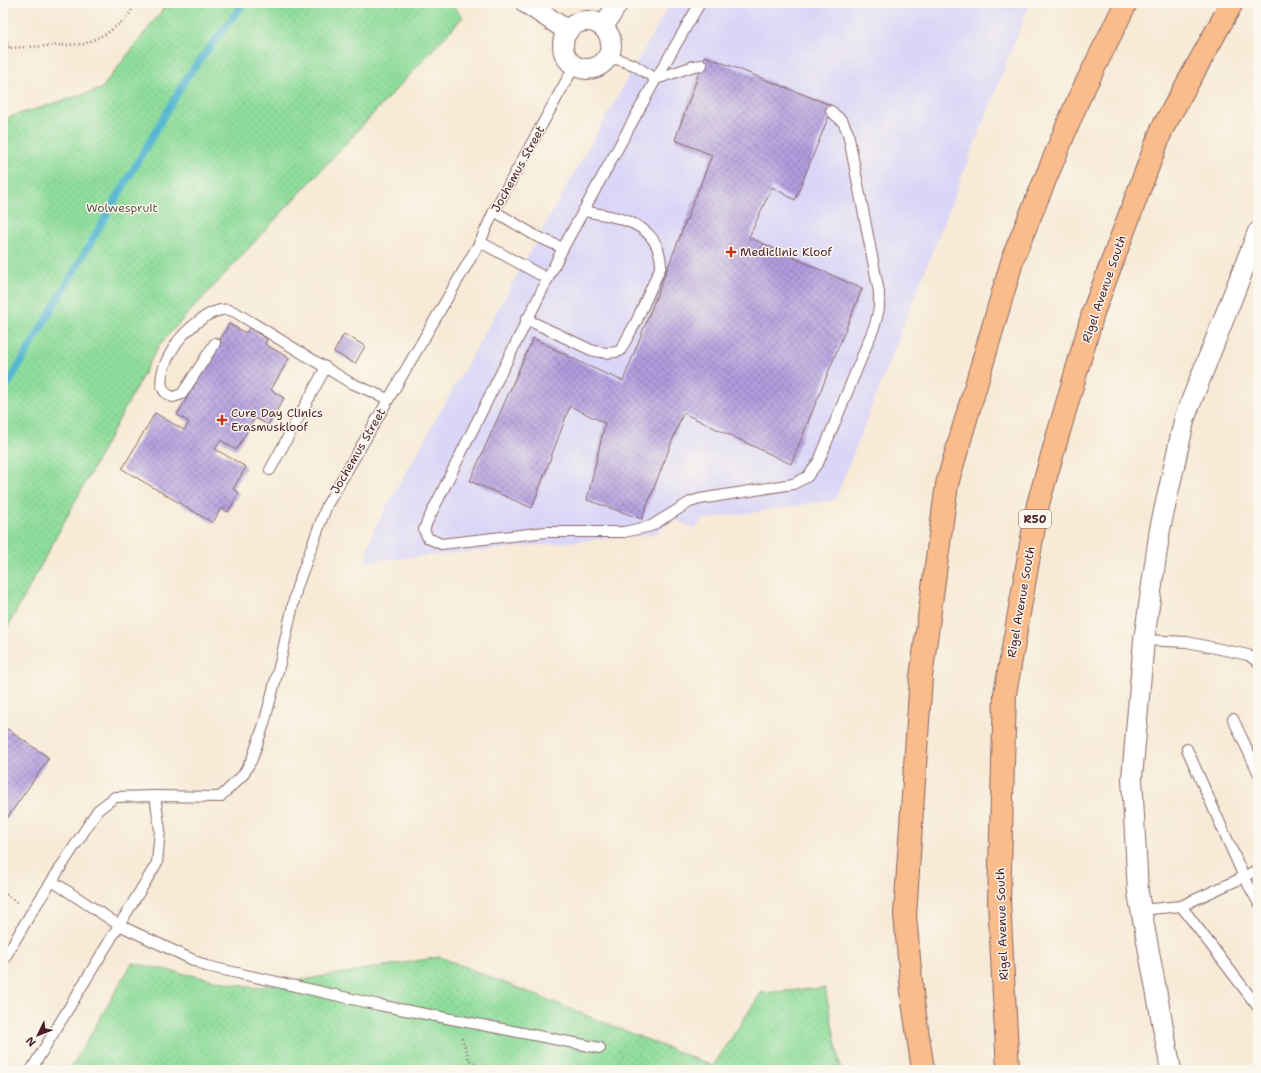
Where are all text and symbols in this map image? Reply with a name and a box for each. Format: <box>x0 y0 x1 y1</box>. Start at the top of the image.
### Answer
street label: Jochemus Street <box>488 123 548 215</box>
park label: Wolwespruit <box>86 200 158 216</box>
street label: Rigel Avenue South <box>1078 233 1130 345</box>
place label: Mediclinic Kloof <box>740 244 833 260</box>
marker: Mediclinic Kloof <box>725 246 737 258</box>
place label: Cure Day Clinics Erasmuskloof <box>231 405 323 435</box>
street label: Jochemus Street <box>327 405 389 497</box>
marker: Cure Day Clinics Erasmuskloof <box>216 414 228 426</box>
road number: R50 <box>1019 510 1051 528</box>
street label: Rigel Avenue South <box>1003 545 1039 659</box>
street label: Rigel Avenue South <box>992 867 1012 981</box>
north arrow <box>18 1015 58 1055</box>
text: N <box>22 1033 40 1050</box>

